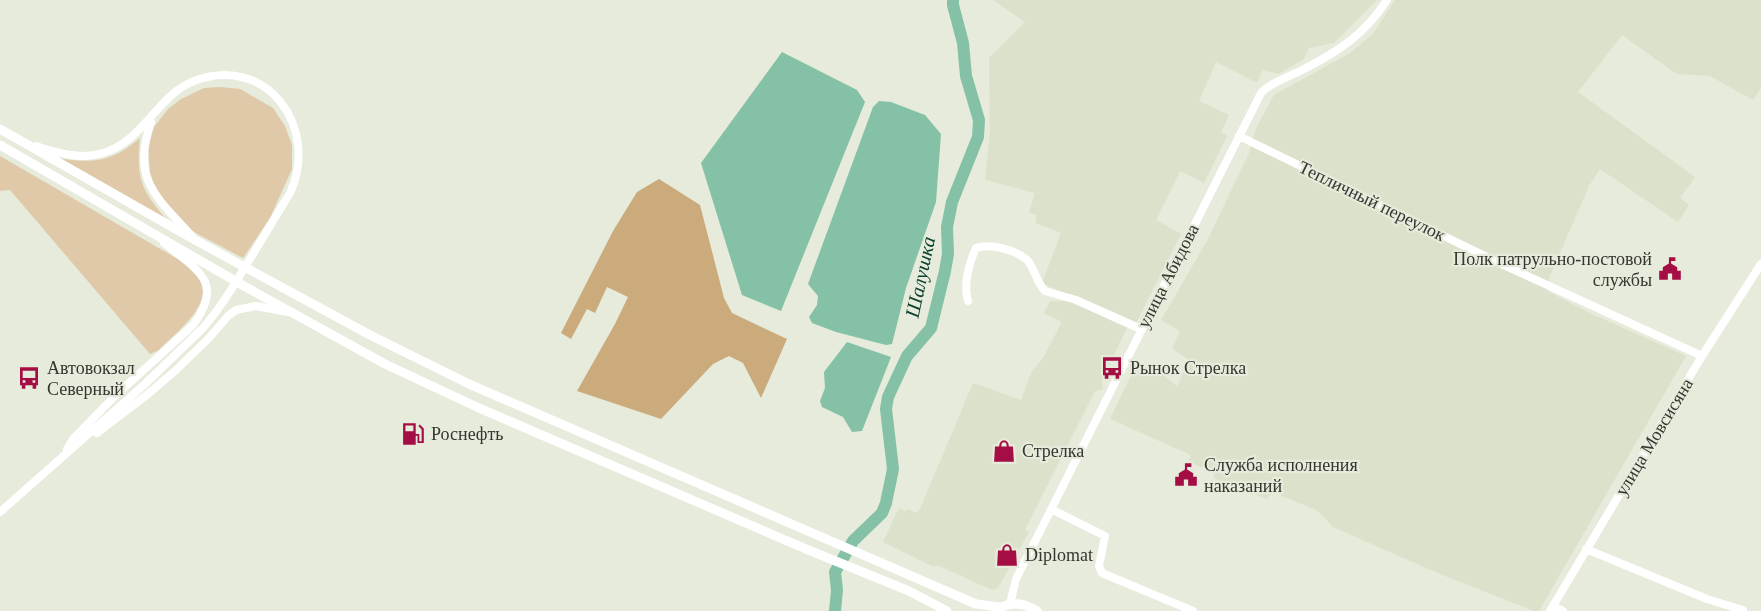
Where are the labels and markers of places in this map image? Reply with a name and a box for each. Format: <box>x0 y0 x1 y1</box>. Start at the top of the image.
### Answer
place label: Полк патрульно-постовой службы <box>1453 249 1652 290</box>
public building icon: Полк патрульно-постовой службы <box>1657 256 1683 282</box>
bus stop icon: Рынок Стрелка <box>1099 355 1125 381</box>
place label: Автовокзал Северный <box>47 358 135 399</box>
place label: Рынок Стрелка <box>1130 358 1246 378</box>
bus stop icon: Автовокзал Северный <box>16 365 42 391</box>
fuel station icon: Роснефть <box>400 421 426 447</box>
place label: Роснефть <box>431 424 504 444</box>
shop icon: Стрелка <box>991 438 1017 464</box>
place label: Стрелка <box>1022 441 1084 461</box>
place label: Служба исполнения наказаний <box>1204 455 1358 496</box>
public building icon: Служба исполнения наказаний <box>1173 462 1199 488</box>
shop icon: Diplomat <box>994 542 1020 568</box>
place label: Diplomat <box>1025 545 1093 565</box>

